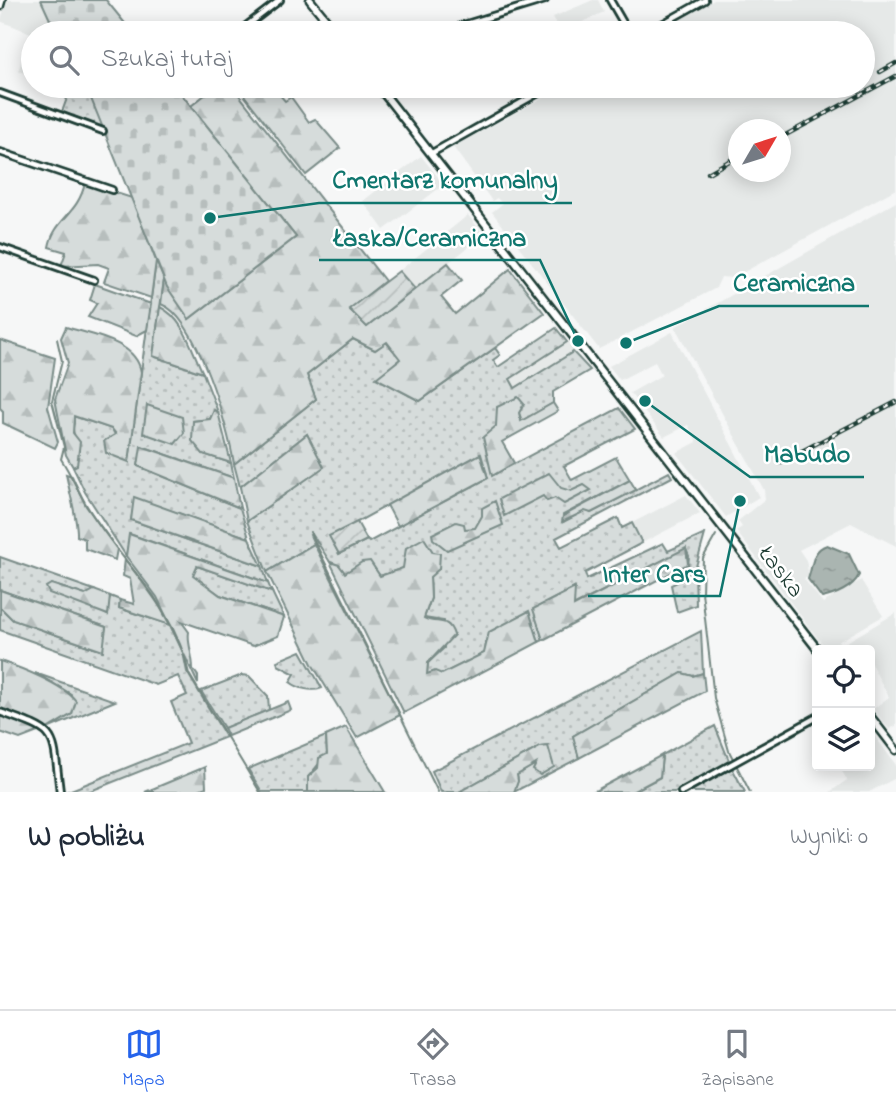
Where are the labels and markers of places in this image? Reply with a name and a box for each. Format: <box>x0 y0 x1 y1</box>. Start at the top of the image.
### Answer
callout: Cmentarz komunalny <box>319 156 572 203</box>
callout: Łaska/Ceramiczna <box>319 213 540 260</box>
callout: Ceramiczna <box>719 259 869 306</box>
callout: Mabudo <box>750 430 864 477</box>
callout: Inter Cars <box>588 549 720 596</box>

